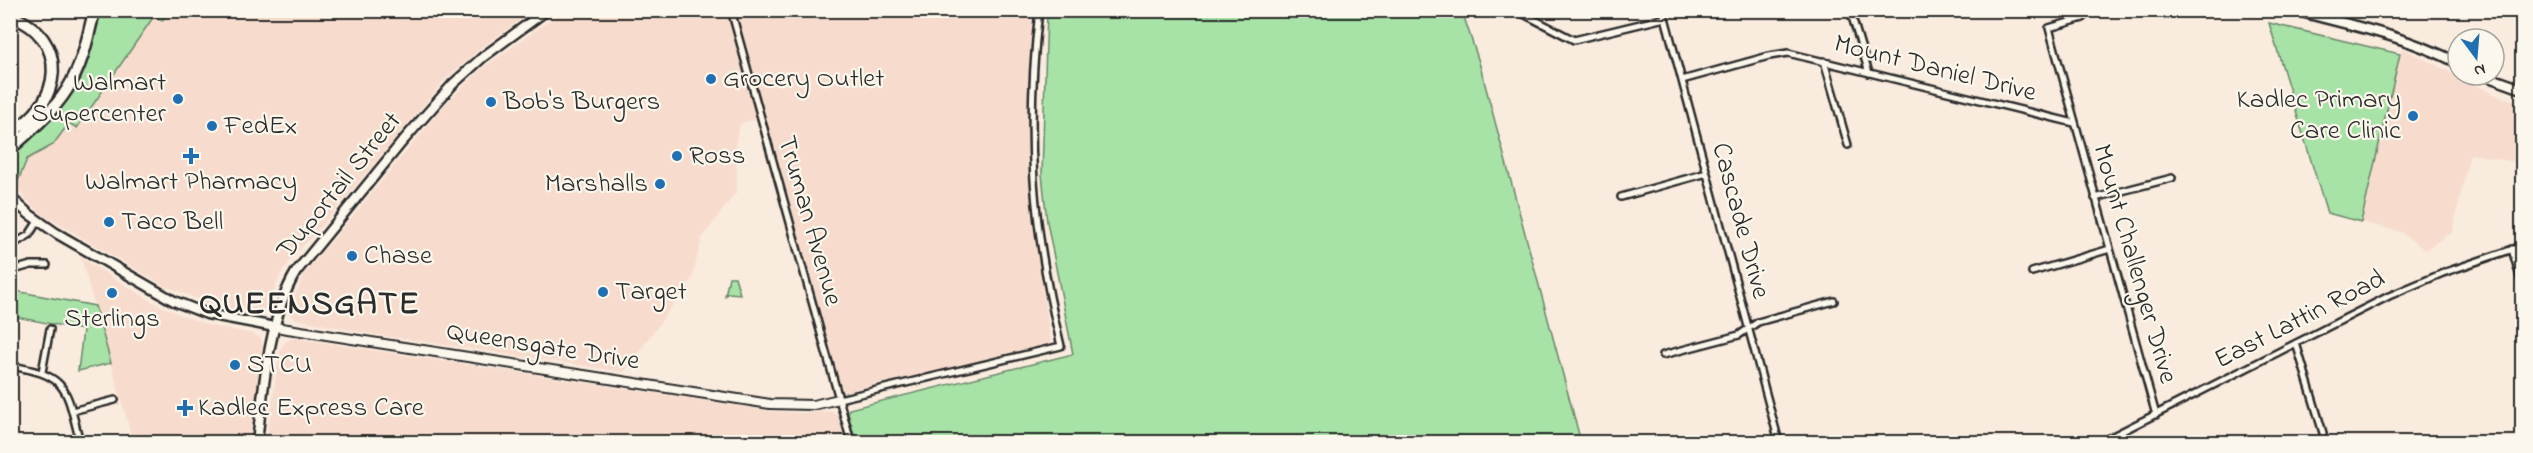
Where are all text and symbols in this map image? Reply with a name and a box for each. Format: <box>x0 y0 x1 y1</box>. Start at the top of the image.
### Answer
street label: Mount Daniel Drive <box>1830 25 2041 113</box>
north arrow <box>2446 27 2506 87</box>
text: N <box>2471 56 2488 83</box>
place label: Grocery Outlet <box>723 60 884 99</box>
place label: Walmart Supercenter <box>31 64 167 134</box>
marker: Grocery Outlet <box>704 72 718 86</box>
place label: Kadlec Primary Care Clinic <box>2237 81 2401 151</box>
place label: Bob's Burgers <box>502 83 660 122</box>
marker: Walmart Supercenter <box>171 92 185 106</box>
marker: Bob's Burgers <box>484 95 498 109</box>
street label: Duportail Street <box>268 104 412 269</box>
place label: FedEx <box>223 107 297 146</box>
marker: Kadlec Primary Care Clinic <box>2406 109 2420 123</box>
marker: FedEx <box>205 119 219 133</box>
street label: Truman Avenue <box>766 131 852 312</box>
place label: Ross <box>689 137 745 176</box>
street label: Cascade Drive <box>1700 139 1780 304</box>
street label: Mount Challenger Drive <box>2081 140 2187 389</box>
marker: Walmart Pharmacy <box>184 149 198 163</box>
marker: Ross <box>670 149 684 163</box>
place label: Walmart Pharmacy <box>85 163 297 202</box>
place label: Marshalls <box>545 165 648 204</box>
marker: Marshalls <box>653 177 667 191</box>
place label: Taco Bell <box>121 203 223 242</box>
marker: Taco Bell <box>102 215 116 229</box>
place label: Chase <box>364 237 433 276</box>
marker: Chase <box>345 249 359 263</box>
street label: East Lattin Road <box>2208 260 2392 380</box>
place label: Target <box>615 273 687 312</box>
district label: QUEENSGATE <box>200 281 420 329</box>
marker: Target <box>596 285 610 299</box>
marker: Sterlings <box>105 286 119 300</box>
place label: Sterlings <box>64 300 160 339</box>
street label: Queensgate Drive <box>444 312 643 382</box>
place label: STCU <box>247 346 312 385</box>
marker: STCU <box>228 358 242 372</box>
place label: Kadlec Express Care <box>198 389 425 428</box>
marker: Kadlec Express Care <box>176 399 194 417</box>

